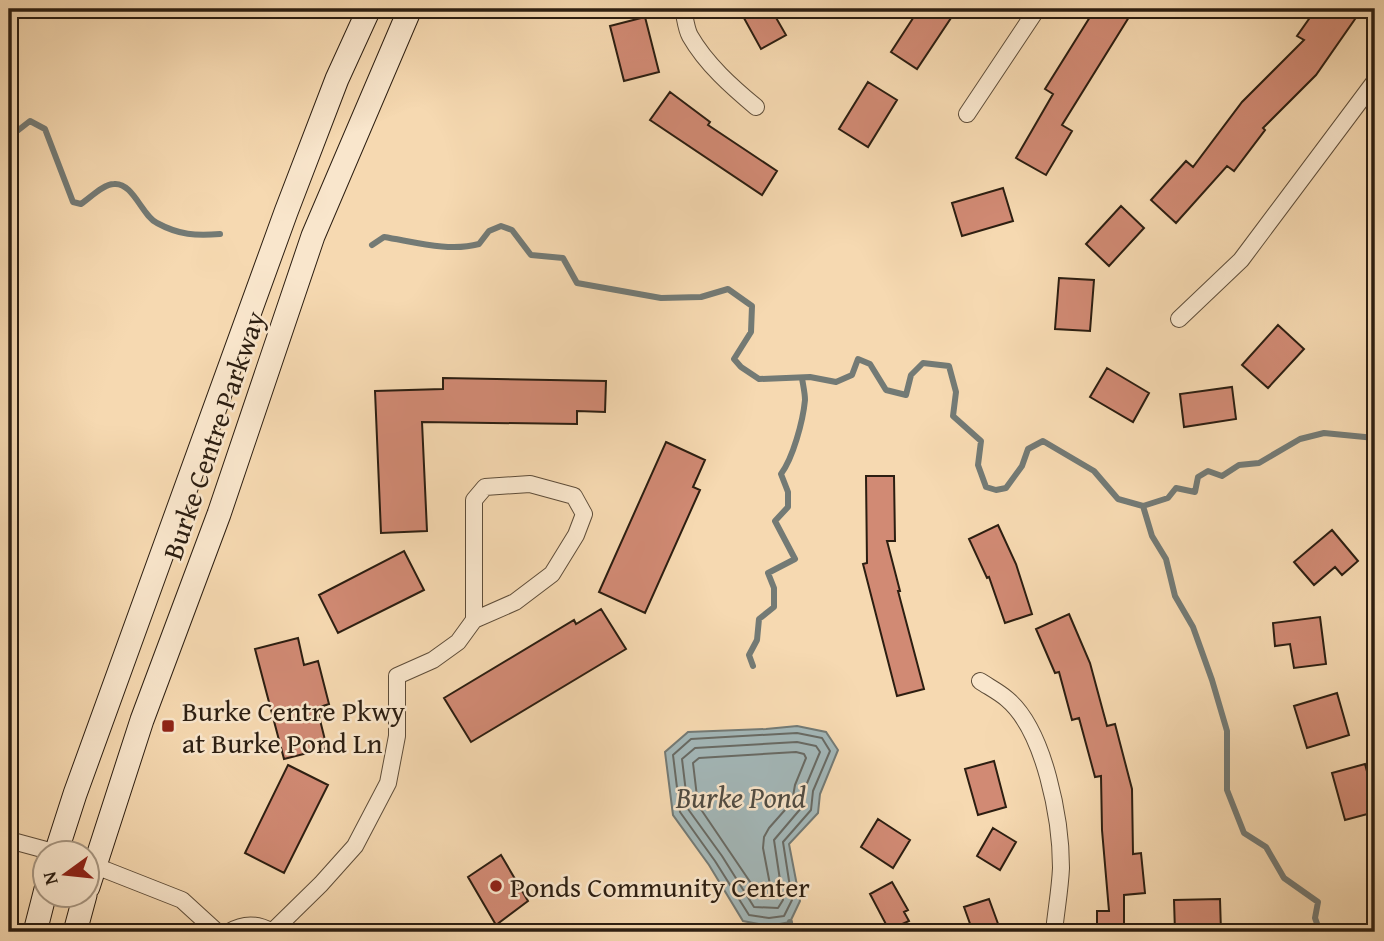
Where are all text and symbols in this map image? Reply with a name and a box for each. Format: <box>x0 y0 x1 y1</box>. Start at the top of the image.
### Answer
street label: Burke Centre Parkway <box>151 305 275 565</box>
place label: Burke Centre Pkwy at Burke Pond Ln <box>182 690 405 763</box>
marker: Burke Centre Pkwy at Burke Pond Ln <box>160 718 176 734</box>
water label: Burke Pond <box>675 775 806 819</box>
north arrow <box>32 839 102 909</box>
place label: Ponds Community Center <box>510 866 810 907</box>
text: N <box>34 868 65 888</box>
marker: Ponds Community Center <box>488 878 504 894</box>

